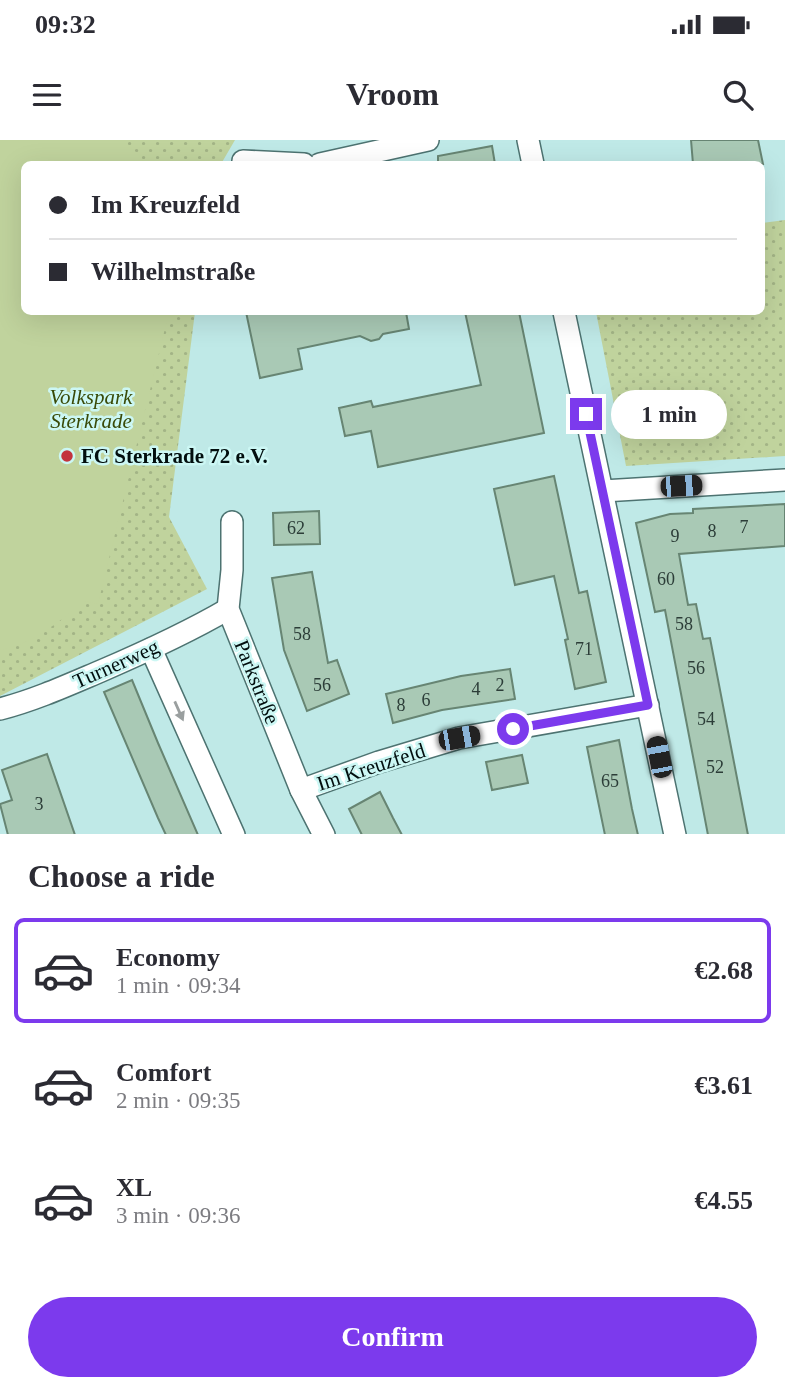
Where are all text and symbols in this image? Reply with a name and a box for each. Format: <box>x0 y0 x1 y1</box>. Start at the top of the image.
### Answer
text: 09:32 <box>35 10 96 39</box>
icon: menu <box>28 76 66 114</box>
text: Vroom <box>346 76 439 112</box>
icon: search <box>719 76 757 114</box>
text: Im Kreuzfeld <box>91 190 240 219</box>
text: Wilhelmstraße <box>91 257 255 286</box>
park label: Volkspark Sterkrade <box>50 385 133 433</box>
callout: 1 min <box>610 390 726 438</box>
route end <box>570 398 602 430</box>
text: 1 min <box>641 402 697 427</box>
place label: FC Sterkrade 72 e.V. <box>81 444 268 468</box>
marker: FC Sterkrade 72 e.V. <box>59 448 75 464</box>
car <box>660 474 703 498</box>
house number: 7 <box>740 517 749 537</box>
house number: 62 <box>287 518 305 538</box>
house number: 8 <box>708 521 717 541</box>
house number: 9 <box>671 526 680 546</box>
house number: 60 <box>657 569 675 589</box>
house number: 58 <box>675 614 693 634</box>
house number: 58 <box>293 624 311 644</box>
street label: Turnerweg <box>69 634 163 694</box>
street label: Parkstraße <box>229 636 285 728</box>
house number: 71 <box>575 639 593 659</box>
house number: 56 <box>687 658 705 678</box>
house number: 56 <box>313 675 331 695</box>
house number: 2 <box>496 675 505 695</box>
house number: 4 <box>472 679 481 699</box>
house number: 6 <box>422 690 431 710</box>
house number: 8 <box>397 695 406 715</box>
one-way arrow <box>173 701 185 721</box>
house number: 54 <box>697 709 715 729</box>
route start <box>497 713 529 745</box>
car <box>437 724 482 752</box>
car <box>645 734 674 780</box>
street label: Im Kreuzfeld <box>314 738 429 796</box>
house number: 52 <box>706 757 724 777</box>
house number: 65 <box>601 771 619 791</box>
house number: 3 <box>35 794 44 814</box>
text: Choose a ride <box>28 858 215 894</box>
icon: car <box>32 939 95 1002</box>
text: Economy <box>116 943 220 972</box>
text: €2.68 <box>695 956 753 985</box>
text: 1 min · 09:34 <box>116 973 241 998</box>
icon: car <box>32 1054 95 1117</box>
text: Comfort <box>116 1058 211 1087</box>
text: €3.61 <box>695 1071 753 1100</box>
text: 2 min · 09:35 <box>116 1088 241 1113</box>
icon: car <box>32 1169 95 1232</box>
text: XL <box>116 1173 152 1202</box>
text: €4.55 <box>695 1186 753 1215</box>
text: 3 min · 09:36 <box>116 1203 241 1228</box>
button: Confirm <box>28 1297 757 1377</box>

